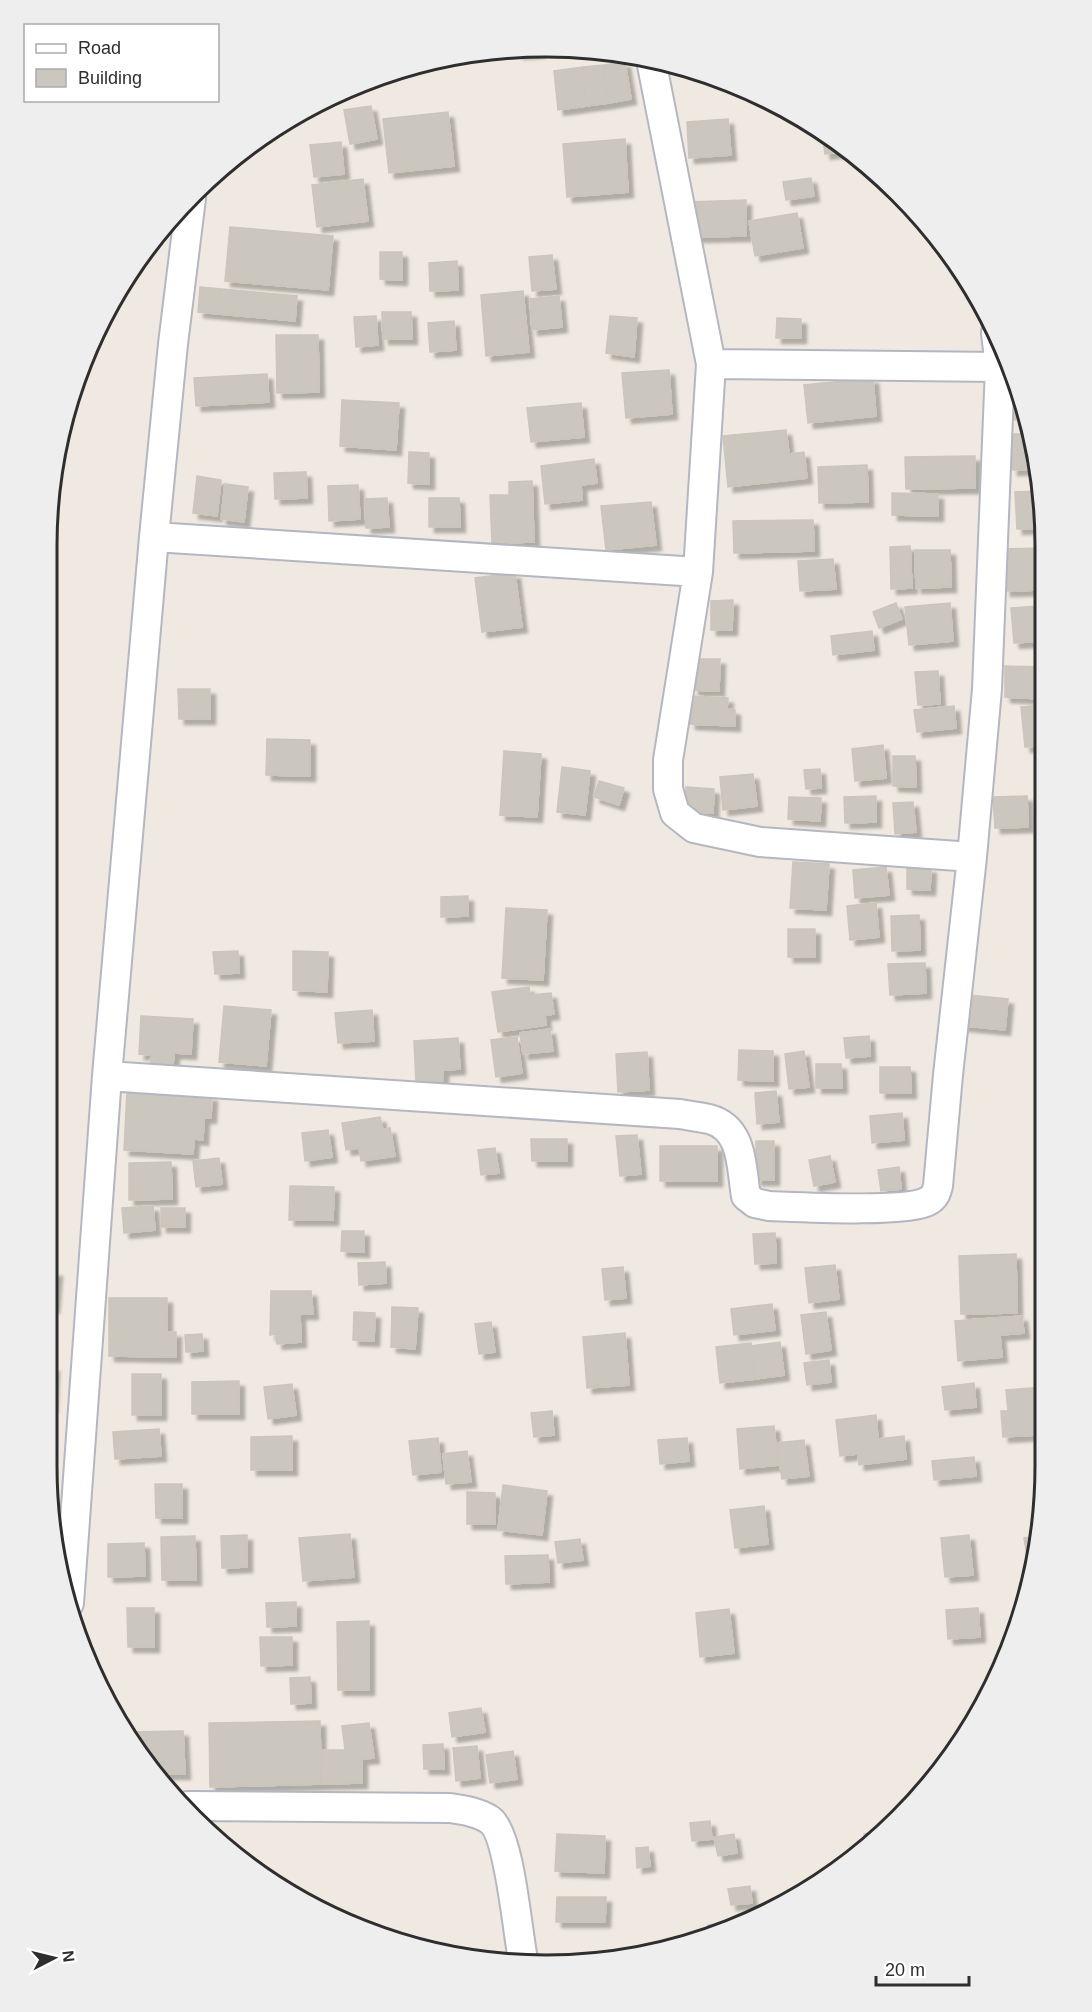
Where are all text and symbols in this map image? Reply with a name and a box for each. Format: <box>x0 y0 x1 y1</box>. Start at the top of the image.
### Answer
legend <box>24 24 219 102</box>
text: Road <box>78 38 121 58</box>
text: Building <box>78 68 142 88</box>
north arrow <box>24 1928 84 1988</box>
text: N <box>59 1949 78 1963</box>
scale bar <box>876 1949 969 1987</box>
text: 20 m <box>885 1960 925 1980</box>

